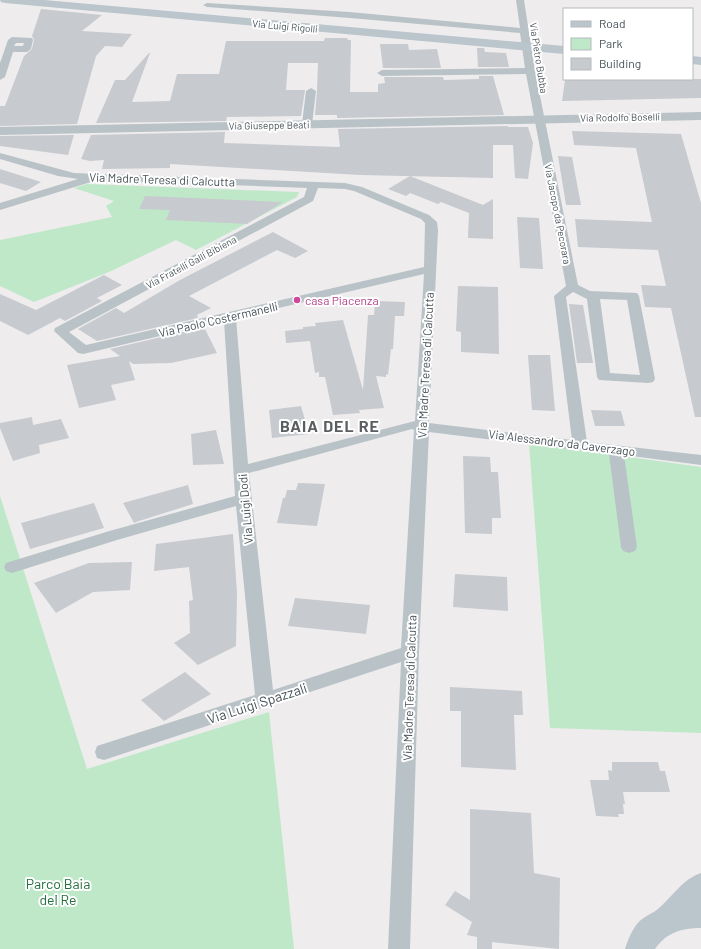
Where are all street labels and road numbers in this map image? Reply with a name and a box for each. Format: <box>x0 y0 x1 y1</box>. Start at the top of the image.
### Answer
street label: Via Luigi Rigolli <box>252 17 318 35</box>
street label: Via Pietro Bubba <box>527 22 551 94</box>
street label: Via Rodolfo Boselli <box>580 110 660 124</box>
street label: Via Giuseppe Beati <box>228 118 310 132</box>
street label: Via Jacopo da Pecorara <box>542 163 574 265</box>
street label: Via Madre Teresa di Calcutta <box>89 169 235 189</box>
street label: Via Fratelli Galli Bibiena <box>144 233 238 291</box>
street label: Via Madre Teresa di Calcutta <box>414 292 436 438</box>
street label: Via Paolo Costermanelli <box>157 298 279 340</box>
street label: Via Alessandro da Caverzago <box>488 426 636 458</box>
street label: Via Luigi Dodi <box>235 473 255 545</box>
street label: Via Madre Teresa di Calcutta <box>399 615 419 761</box>
street label: Via Luigi Spazzali <box>205 679 309 727</box>

